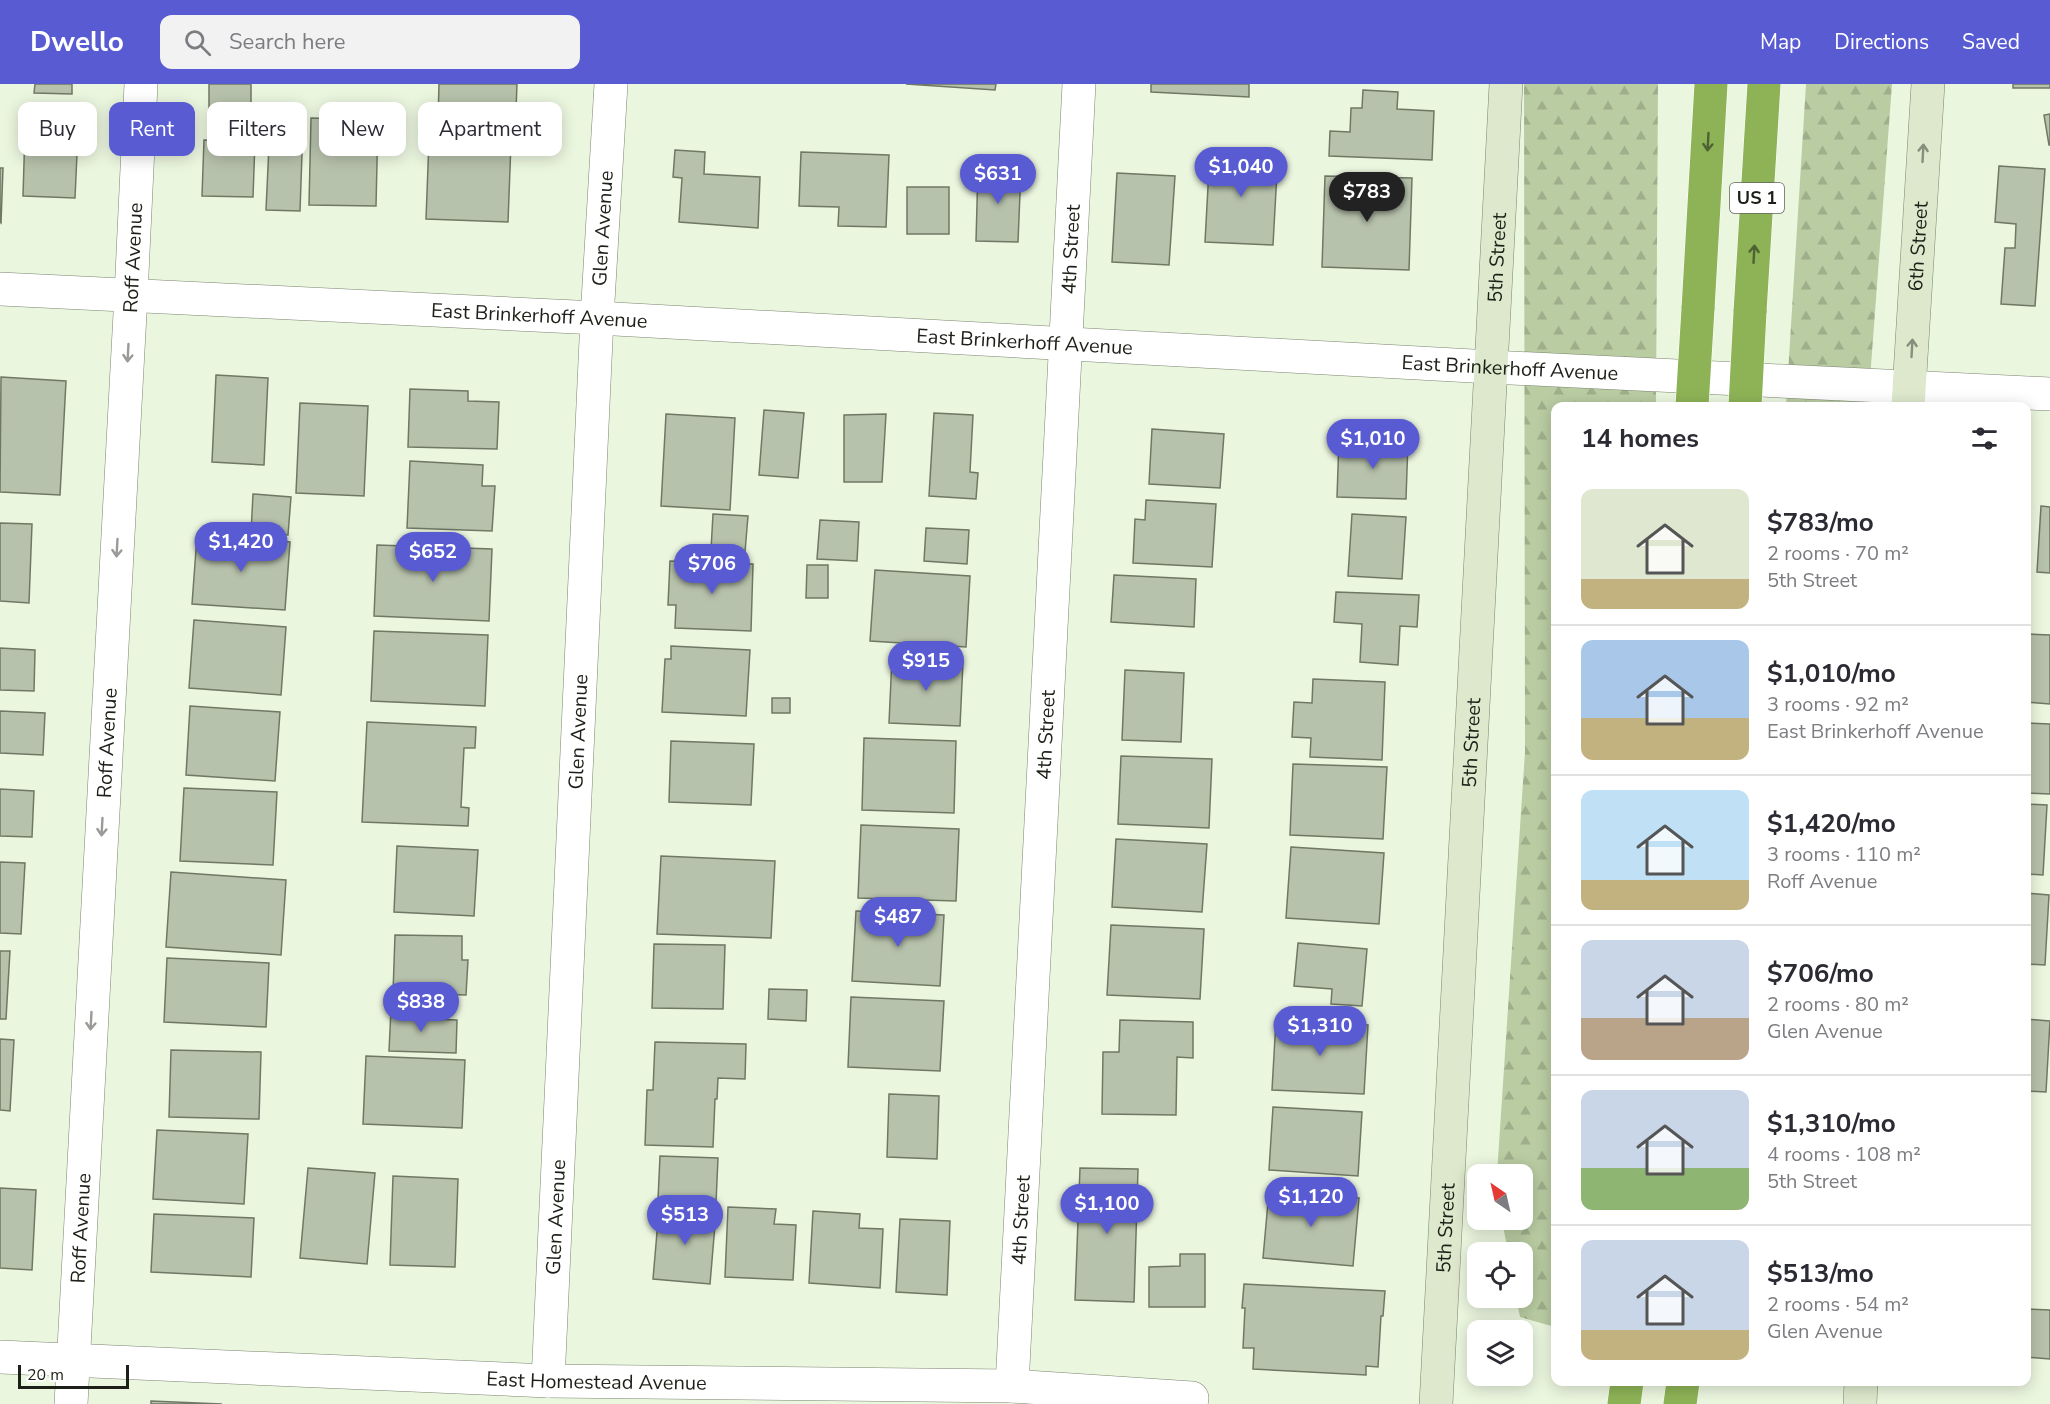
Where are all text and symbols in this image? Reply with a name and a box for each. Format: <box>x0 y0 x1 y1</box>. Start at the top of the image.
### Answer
search box <box>160 15 580 69</box>
text: Dwello <box>30 23 124 61</box>
icon: search <box>181 26 214 59</box>
text: Search here <box>229 27 346 57</box>
text: Map <box>1760 28 1801 56</box>
text: Directions <box>1834 28 1929 56</box>
text: Saved <box>1962 28 2020 56</box>
chip: Buy <box>18 102 97 156</box>
chip: Rent <box>109 102 195 156</box>
chip: Filters <box>207 102 307 156</box>
chip: New <box>319 102 406 156</box>
chip: Apartment <box>418 102 562 156</box>
one-way arrow <box>1702 132 1713 152</box>
one-way arrow <box>1918 144 1929 164</box>
pin: $1,040 <box>1192 147 1290 198</box>
text: $1,040 <box>1209 153 1273 180</box>
pin: $631 <box>962 154 1034 205</box>
text: $631 <box>974 160 1022 187</box>
street label: Glen Avenue <box>586 170 620 287</box>
pin: $783 <box>1331 172 1403 223</box>
text: $783 <box>1343 178 1391 205</box>
road number: US 1 <box>1730 183 1784 213</box>
street label: 6th Street <box>1902 200 1935 292</box>
street label: Roff Avenue <box>117 202 149 314</box>
street label: 4th Street <box>1055 203 1087 295</box>
street label: 5th Street <box>1481 211 1513 303</box>
one-way arrow <box>1748 244 1759 264</box>
street label: East Brinkerhoff Avenue <box>430 297 648 335</box>
street label: East Brinkerhoff Avenue <box>916 323 1134 361</box>
one-way arrow <box>1906 339 1917 359</box>
one-way arrow <box>122 343 133 363</box>
street label: East Brinkerhoff Avenue <box>1401 349 1619 387</box>
pin: $1,010 <box>1324 419 1422 470</box>
text: 14 homes <box>1581 421 1699 456</box>
icon: filters <box>1968 422 2001 455</box>
text: $1,010 <box>1341 425 1405 452</box>
text: $783/mo <box>1767 505 1874 540</box>
icon: home <box>1629 513 1701 585</box>
pin: $1,420 <box>192 522 290 573</box>
text: $1,420 <box>209 528 273 555</box>
pin: $652 <box>397 532 469 583</box>
one-way arrow <box>112 538 123 558</box>
text: $652 <box>409 538 457 565</box>
text: 2 rooms · 70 m² <box>1767 540 1909 567</box>
pin: $706 <box>676 544 748 595</box>
text: $706 <box>688 550 736 577</box>
text: 5th Street <box>1767 567 1857 594</box>
pin: $915 <box>890 641 962 692</box>
text: $915 <box>902 647 950 674</box>
text: $1,010/mo <box>1767 656 1896 691</box>
icon: home <box>1629 664 1701 736</box>
street label: Glen Avenue <box>562 673 595 790</box>
street label: Roff Avenue <box>91 687 124 799</box>
street label: 4th Street <box>1030 688 1062 781</box>
text: 3 rooms · 92 m² <box>1767 691 1909 718</box>
street label: 5th Street <box>1456 696 1487 789</box>
text: East Brinkerhoff Avenue <box>1767 718 1984 745</box>
text: $1,420/mo <box>1767 806 1896 841</box>
icon: home <box>1629 814 1701 886</box>
one-way arrow <box>97 816 108 836</box>
text: 3 rooms · 110 m² <box>1767 841 1921 868</box>
text: Roff Avenue <box>1767 868 1877 895</box>
pin: $487 <box>862 897 934 948</box>
text: $487 <box>874 903 922 930</box>
text: $706/mo <box>1767 956 1874 991</box>
icon: home <box>1629 964 1701 1036</box>
pin: $838 <box>385 982 457 1033</box>
text: $838 <box>397 988 445 1015</box>
text: 2 rooms · 80 m² <box>1767 991 1909 1018</box>
pin: $1,310 <box>1271 1006 1369 1057</box>
one-way arrow <box>86 1011 97 1031</box>
text: $1,310 <box>1288 1012 1352 1039</box>
text: Glen Avenue <box>1767 1018 1883 1045</box>
text: $1,310/mo <box>1767 1106 1896 1141</box>
icon: home <box>1629 1114 1701 1186</box>
text: 4 rooms · 108 m² <box>1767 1141 1921 1168</box>
street label: Glen Avenue <box>540 1159 572 1276</box>
north arrow <box>1467 1164 1533 1230</box>
map controls <box>1467 1164 1533 1386</box>
text: 5th Street <box>1767 1168 1857 1195</box>
street label: Roff Avenue <box>65 1172 97 1284</box>
street label: 4th Street <box>1005 1174 1037 1266</box>
pin: $1,120 <box>1262 1177 1360 1228</box>
street label: 5th Street <box>1430 1182 1462 1274</box>
text: $1,120 <box>1279 1183 1343 1210</box>
pin: $1,100 <box>1058 1184 1156 1235</box>
text: $1,100 <box>1075 1190 1139 1217</box>
pin: $513 <box>649 1195 721 1246</box>
text: $513 <box>661 1201 709 1228</box>
button: locate <box>1467 1242 1533 1308</box>
text: $513/mo <box>1767 1256 1874 1291</box>
icon: home <box>1629 1264 1701 1336</box>
text: 2 rooms · 54 m² <box>1767 1291 1909 1318</box>
text: Glen Avenue <box>1767 1318 1883 1345</box>
button: layers <box>1467 1320 1533 1386</box>
scale bar <box>18 1362 129 1390</box>
text: 20 m <box>27 1364 64 1386</box>
street label: East Homestead Avenue <box>486 1365 707 1397</box>

